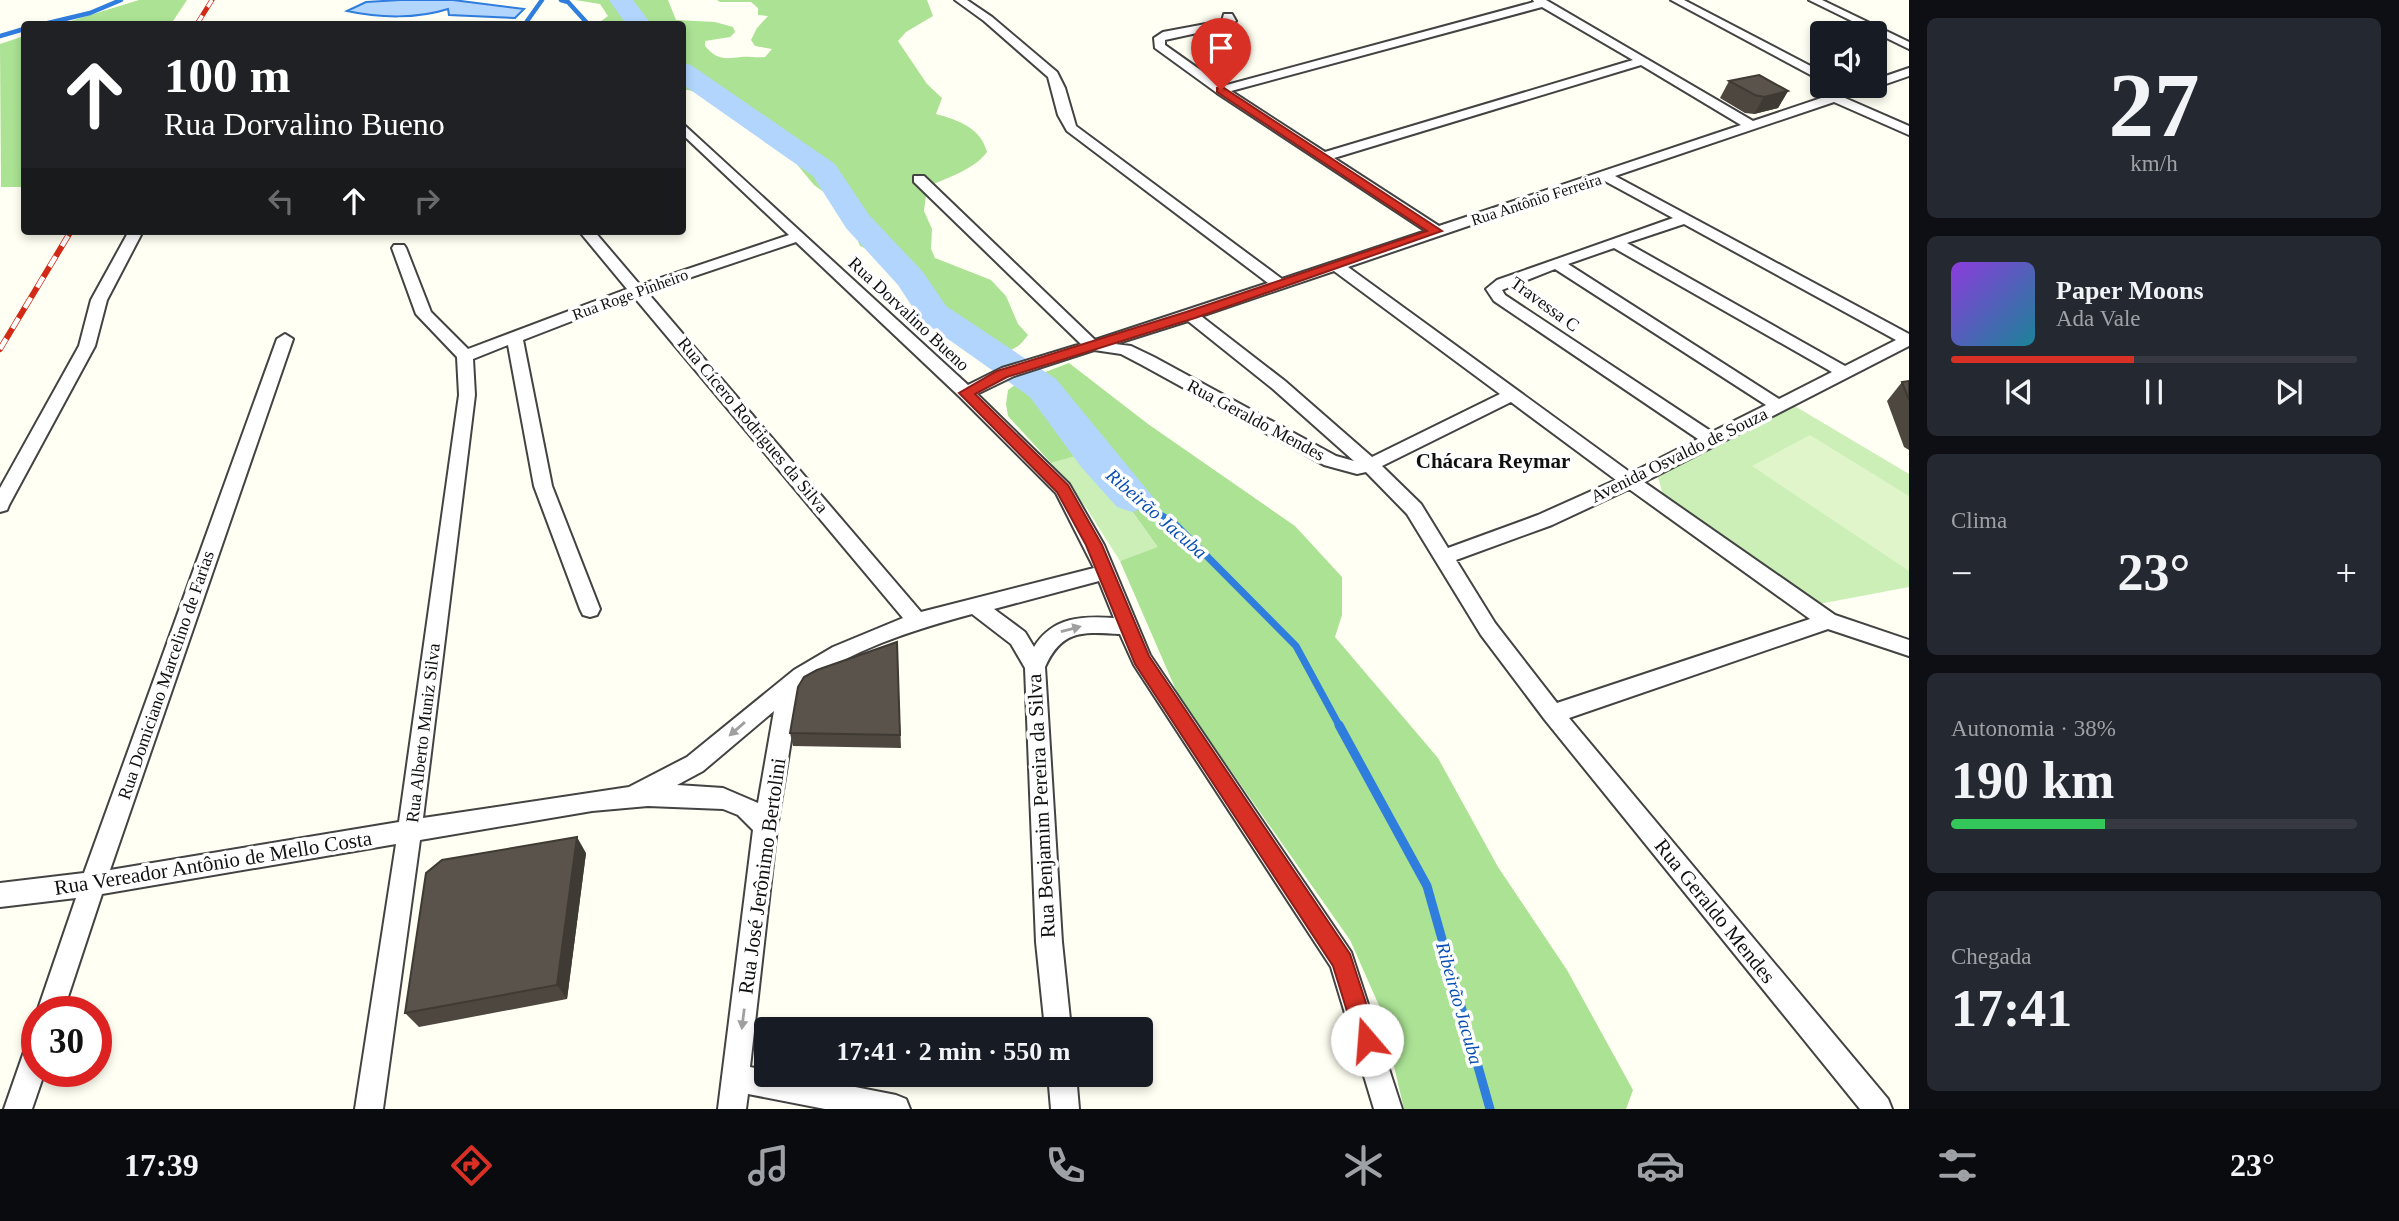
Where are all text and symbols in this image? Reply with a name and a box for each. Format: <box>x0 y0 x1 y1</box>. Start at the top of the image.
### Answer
pin <box>1191 18 1251 90</box>
map controls <box>1810 21 1887 98</box>
button: sound <box>1810 21 1887 98</box>
icon: arrive <box>1202 29 1240 67</box>
text: 100 m <box>164 48 291 103</box>
icon: ahead <box>49 49 140 140</box>
text: 27 <box>2109 55 2200 156</box>
text: Rua Dorvalino Bueno <box>164 106 445 142</box>
text: km/h <box>2130 151 2178 176</box>
street label: Rua Antônio Ferreira <box>1469 170 1603 229</box>
icon: left <box>262 182 300 220</box>
icon: ahead <box>335 182 373 220</box>
icon: right <box>408 182 446 220</box>
street label: Rua Dorvalino Bueno <box>844 253 974 375</box>
street label: Rua Roge Pinheiro <box>570 266 691 324</box>
street label: Travessa C <box>1507 272 1583 336</box>
text: Paper Moons <box>2056 276 2204 305</box>
text: Ada Vale <box>2056 306 2141 331</box>
street label: Rua Cícero Rodrigues da Silva <box>674 333 832 517</box>
icon: previous <box>2000 373 2038 411</box>
icon: pause <box>2135 373 2173 411</box>
icon: next <box>2270 373 2308 411</box>
street label: Rua Geraldo Mendes <box>1184 375 1328 465</box>
street label: Avenida Osvaldo de Souza <box>1587 403 1771 507</box>
district label: Chácara Reymar <box>1416 449 1570 473</box>
water label: Ribeirão Jacuba <box>1101 463 1211 563</box>
text: Clima <box>1951 508 2007 533</box>
text: 23° <box>2118 544 2190 601</box>
street label: Rua Domiciano Marcelino de Farias <box>114 548 218 802</box>
text: − <box>1951 552 1972 594</box>
text: + <box>2336 552 2357 594</box>
one-way arrow <box>1060 623 1082 634</box>
street label: Rua Alberto Muniz Silva <box>402 642 444 824</box>
street label: Rua Benjamim Pereira da Silva <box>1022 672 1060 939</box>
text: Autonomia · 38% <box>1951 716 2116 741</box>
one-way arrow <box>729 721 746 736</box>
text: 190 km <box>1951 752 2114 809</box>
street label: Rua José Jerônimo Bertolini <box>734 756 791 996</box>
street label: Rua Vereador Antônio de Mello Costa <box>53 826 374 900</box>
street label: Rua Geraldo Mendes <box>1650 834 1780 988</box>
water label: Ribeirão Jacuba <box>1432 939 1487 1067</box>
text: Chegada <box>1951 944 2031 969</box>
text: 17:41 <box>1951 980 2072 1037</box>
speed limit sign: 30 <box>21 996 112 1087</box>
position arrow <box>1330 1003 1404 1077</box>
one-way arrow <box>737 1008 748 1030</box>
text: 17:41 · 2 min · 550 m <box>837 1037 1071 1066</box>
icon: directions <box>447 1141 496 1190</box>
icon: music <box>744 1141 793 1190</box>
icon: phone <box>1041 1141 1090 1190</box>
icon: climate <box>1339 1141 1388 1190</box>
icon: car <box>1636 1141 1685 1190</box>
icon: filters <box>1933 1141 1982 1190</box>
text: 17:39 <box>124 1147 199 1183</box>
text: 23° <box>2230 1147 2275 1183</box>

